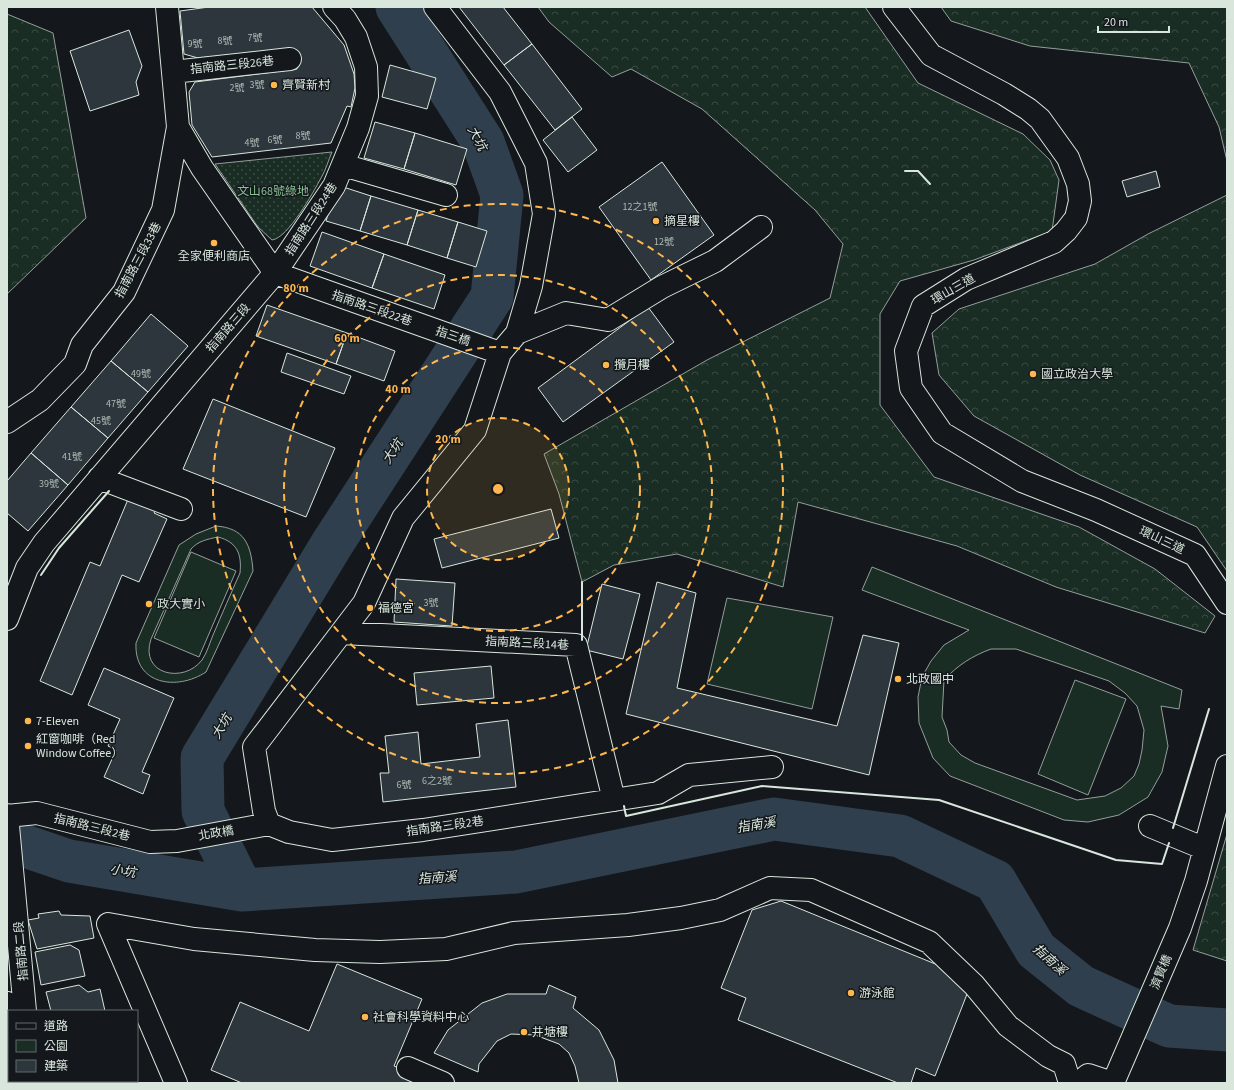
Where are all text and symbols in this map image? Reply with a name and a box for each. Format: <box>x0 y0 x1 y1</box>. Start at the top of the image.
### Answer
scale bar <box>1098 8 1169 34</box>
text: 20 m <box>1104 14 1128 31</box>
house number: 7號 <box>248 31 262 45</box>
house number: 8號 <box>218 34 232 48</box>
house number: 9號 <box>188 37 202 51</box>
street label: 指南路三段26巷 <box>189 53 275 78</box>
place label: 齊賢新村 <box>282 77 331 94</box>
house number: 3號 <box>250 78 264 92</box>
marker: 齊賢新村 <box>269 80 279 90</box>
house number: 2號 <box>230 81 244 95</box>
water label: 大坑 <box>463 123 492 156</box>
house number: 8號 <box>296 129 310 143</box>
house number: 6號 <box>268 133 282 147</box>
house number: 4號 <box>245 136 259 150</box>
street label: 指南路三段24巷 <box>281 179 341 259</box>
park label: 文山68號綠地 <box>237 183 309 200</box>
house number: 12之1號 <box>623 200 657 214</box>
place label: 摘星樓 <box>664 213 700 230</box>
marker: 摘星樓 <box>651 216 661 226</box>
street label: 指南路三段33巷 <box>111 219 166 301</box>
house number: 12號 <box>654 235 674 249</box>
marker: 全家便利商店 <box>209 238 219 248</box>
place label: 全家便利商店 <box>178 248 250 265</box>
street label: 環山三道 <box>928 270 978 309</box>
text: 80 m <box>283 280 309 297</box>
street label: 指南路三段22巷 <box>329 287 414 330</box>
street label: 指南路三段 <box>202 300 254 357</box>
street label: 指三橋 <box>433 323 473 350</box>
text: 60 m <box>334 330 360 347</box>
place label: 攬月樓 <box>614 357 650 374</box>
marker: 攬月樓 <box>601 360 611 370</box>
place label: 國立政治大學 <box>1041 366 1113 383</box>
house number: 49號 <box>131 367 151 381</box>
marker: 國立政治大學 <box>1028 369 1038 379</box>
text: 40 m <box>385 381 411 398</box>
house number: 47號 <box>106 397 126 411</box>
house number: 45號 <box>91 414 111 428</box>
text: 20 m <box>435 431 461 448</box>
water label: 大坑 <box>378 434 409 467</box>
house number: 41號 <box>62 450 82 464</box>
house number: 39號 <box>39 477 59 491</box>
centre of rings <box>491 482 505 496</box>
street label: 環山三道 <box>1136 523 1187 558</box>
place label: 政大實小 <box>157 596 205 613</box>
house number: 3號 <box>424 596 438 610</box>
marker: 政大實小 <box>144 599 154 609</box>
place label: 福德宮 <box>378 600 414 617</box>
marker: 福德宮 <box>365 603 375 613</box>
street label: 指南路三段14巷 <box>485 633 569 654</box>
place label: 北政國中 <box>906 671 954 688</box>
marker: 北政國中 <box>893 674 903 684</box>
water label: 大坑 <box>207 709 237 742</box>
place label: 7-Eleven <box>36 713 79 730</box>
marker: 7-Eleven <box>23 716 33 726</box>
place label: 紅窗咖啡（Red Window Coffee） <box>36 731 123 762</box>
marker: 紅窗咖啡（Red Window Coffee） <box>23 741 33 751</box>
house number: 6之2號 <box>422 774 452 788</box>
house number: 6號 <box>397 778 411 792</box>
street label: 指南路三段2巷 <box>52 810 132 845</box>
street label: 指南路三段2巷 <box>405 813 485 840</box>
water label: 指南溪 <box>735 813 779 837</box>
street label: 北政橋 <box>197 822 235 845</box>
water label: 小坑 <box>108 860 139 882</box>
water label: 指南溪 <box>417 868 459 888</box>
street label: 指南路二段 <box>10 920 33 982</box>
water label: 指南溪 <box>1029 940 1071 981</box>
street label: 濟賢橋 <box>1147 952 1176 992</box>
place label: 游泳館 <box>859 985 895 1002</box>
marker: 游泳館 <box>846 988 856 998</box>
place label: 社會科學資料中心 <box>373 1009 469 1026</box>
legend <box>8 1010 138 1082</box>
marker: 社會科學資料中心 <box>360 1012 370 1022</box>
text: 道路 <box>44 1018 68 1035</box>
place label: 井塘樓 <box>532 1024 568 1041</box>
marker: 井塘樓 <box>519 1027 529 1037</box>
text: 公園 <box>44 1038 68 1055</box>
text: 建築 <box>44 1058 68 1075</box>

